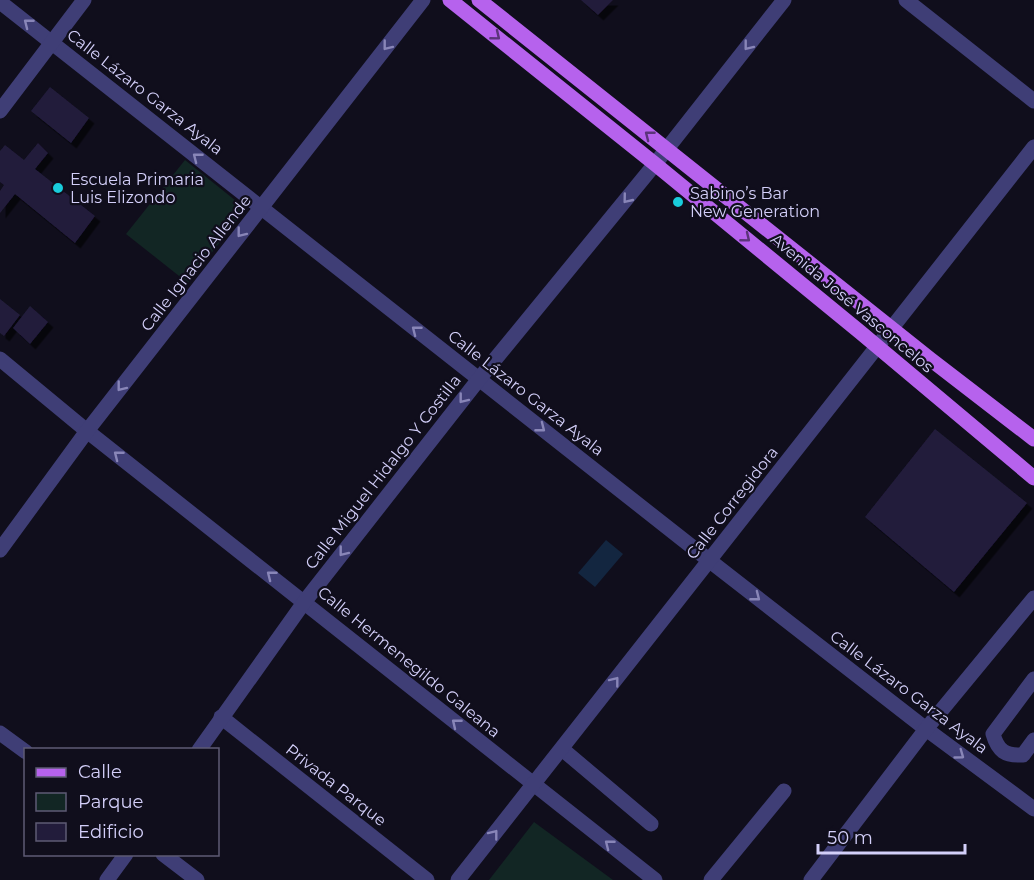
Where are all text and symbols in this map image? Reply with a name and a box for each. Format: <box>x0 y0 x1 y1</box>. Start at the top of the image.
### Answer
one-way arrow <box>23 19 34 30</box>
street label: Calle Lázaro Garza Ayala <box>63 25 227 159</box>
one-way arrow <box>489 29 500 40</box>
one-way arrow <box>383 39 394 50</box>
one-way arrow <box>744 39 755 50</box>
one-way arrow <box>644 131 655 142</box>
one-way arrow <box>193 154 204 165</box>
place label: Escuela Primaria Luis Elizondo <box>70 170 204 207</box>
marker: Escuela Primaria Luis Elizondo <box>51 181 65 195</box>
place label: Sabino’s Bar New Generation <box>690 184 820 221</box>
street label: Calle Ignacio Allende <box>137 191 255 335</box>
one-way arrow <box>623 192 634 203</box>
marker: Sabino’s Bar New Generation <box>671 195 685 209</box>
one-way arrow <box>238 226 249 237</box>
street label: Avenida José Vasconcelos <box>767 229 937 377</box>
one-way arrow <box>739 231 750 242</box>
one-way arrow <box>412 326 423 337</box>
street label: Calle Lázaro Garza Ayala <box>444 326 608 460</box>
street label: Calle Miguel Hidalgo Y Costilla <box>301 371 465 573</box>
one-way arrow <box>118 380 129 391</box>
one-way arrow <box>460 392 471 403</box>
one-way arrow <box>534 420 545 431</box>
street label: Calle Corregidora <box>682 443 782 563</box>
one-way arrow <box>113 451 124 462</box>
one-way arrow <box>340 545 351 556</box>
one-way arrow <box>267 572 278 583</box>
street label: Calle Hermenegildo Galeana <box>314 583 504 741</box>
one-way arrow <box>749 590 760 601</box>
street label: Calle Lázaro Garza Ayala <box>826 626 992 758</box>
one-way arrow <box>608 677 619 688</box>
one-way arrow <box>452 719 463 730</box>
street label: Privada Parque <box>282 740 390 830</box>
one-way arrow <box>954 747 965 758</box>
legend <box>24 748 219 856</box>
text: Calle <box>78 761 122 783</box>
text: Parque <box>78 791 144 813</box>
scale bar <box>818 817 965 855</box>
text: Edificio <box>78 821 144 843</box>
text: 50 m <box>827 827 873 849</box>
one-way arrow <box>487 830 498 841</box>
one-way arrow <box>605 840 616 851</box>

